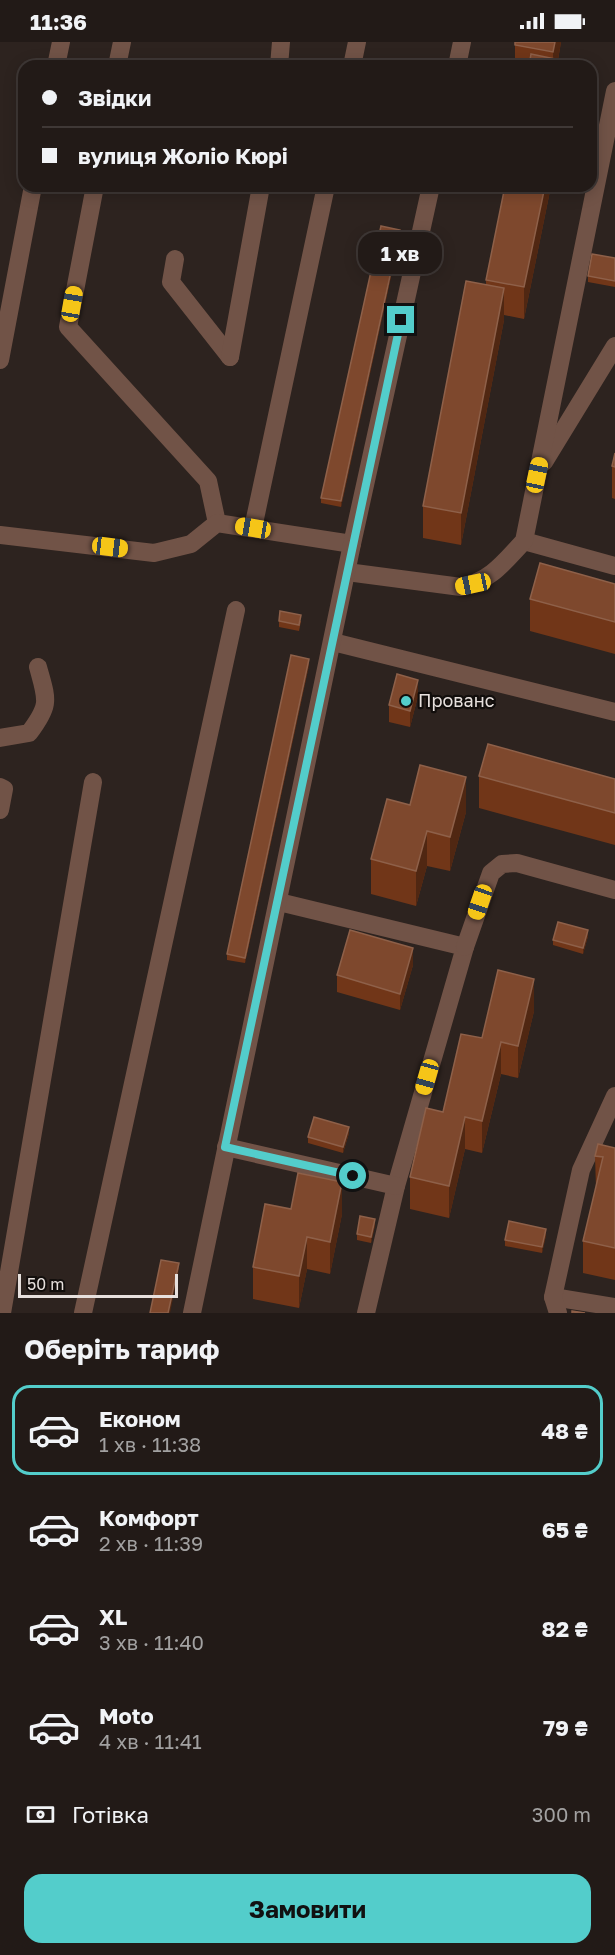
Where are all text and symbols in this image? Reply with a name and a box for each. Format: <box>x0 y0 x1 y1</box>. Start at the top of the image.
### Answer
text: 11:36 <box>30 8 87 35</box>
text: Звідки <box>78 84 151 111</box>
text: вулиця Жоліо Кюрі <box>78 142 288 169</box>
callout: 1 хв <box>359 233 443 275</box>
text: 1 хв <box>381 241 419 265</box>
car <box>60 285 84 323</box>
route end <box>387 306 414 333</box>
car <box>524 456 550 494</box>
car <box>234 516 272 540</box>
car <box>91 536 129 558</box>
car <box>454 571 492 597</box>
place label: Прованс <box>418 689 495 711</box>
marker: Прованс <box>399 694 413 708</box>
car <box>466 882 494 922</box>
car <box>413 1057 441 1097</box>
route start <box>339 1162 366 1189</box>
scale bar <box>18 1271 178 1298</box>
text: 50 m <box>27 1274 64 1294</box>
text: Оберіть тариф <box>24 1333 220 1365</box>
icon: car <box>27 1403 81 1457</box>
text: Економ <box>99 1405 181 1432</box>
text: 48 ₴ <box>541 1417 588 1444</box>
text: 1 хв · 11:38 <box>99 1432 201 1456</box>
icon: car <box>27 1502 81 1556</box>
text: Комфорт <box>99 1504 199 1531</box>
text: 65 ₴ <box>542 1516 588 1543</box>
text: 2 хв · 11:39 <box>99 1531 203 1555</box>
icon: car <box>27 1601 81 1655</box>
text: XL <box>99 1603 127 1630</box>
text: 82 ₴ <box>542 1615 588 1642</box>
text: 3 хв · 11:40 <box>99 1630 204 1654</box>
icon: car <box>27 1700 81 1754</box>
text: Moto <box>99 1702 154 1729</box>
text: 79 ₴ <box>543 1714 588 1741</box>
text: 4 хв · 11:41 <box>99 1729 202 1753</box>
icon: cash <box>24 1798 57 1831</box>
text: Готівка <box>72 1801 149 1828</box>
text: 300 m <box>532 1802 591 1826</box>
button: Замовити <box>24 1874 591 1943</box>

